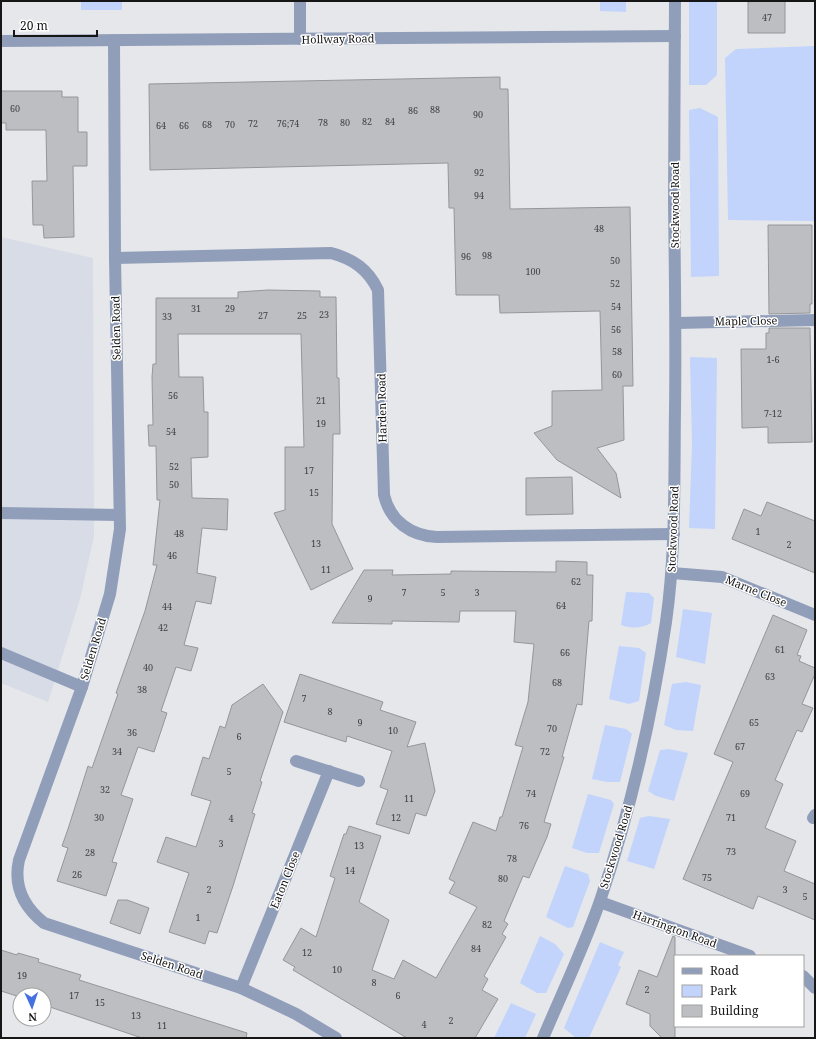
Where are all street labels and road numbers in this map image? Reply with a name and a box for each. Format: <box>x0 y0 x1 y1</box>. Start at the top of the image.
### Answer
street label: Hollway Road <box>301 30 375 47</box>
street label: Stockwood Road <box>667 162 682 248</box>
street label: Selden Road <box>107 295 124 360</box>
street label: Maple Close <box>714 312 778 329</box>
street label: Harden Road <box>373 373 390 443</box>
street label: Stockwood Road <box>663 485 682 572</box>
street label: Marne Close <box>723 571 789 610</box>
street label: Selden Road <box>76 616 109 682</box>
street label: Stockwood Road <box>596 803 635 890</box>
street label: Eaton Close <box>266 849 303 911</box>
street label: Harrington Road <box>631 906 720 951</box>
street label: Selden Road <box>139 947 205 982</box>

